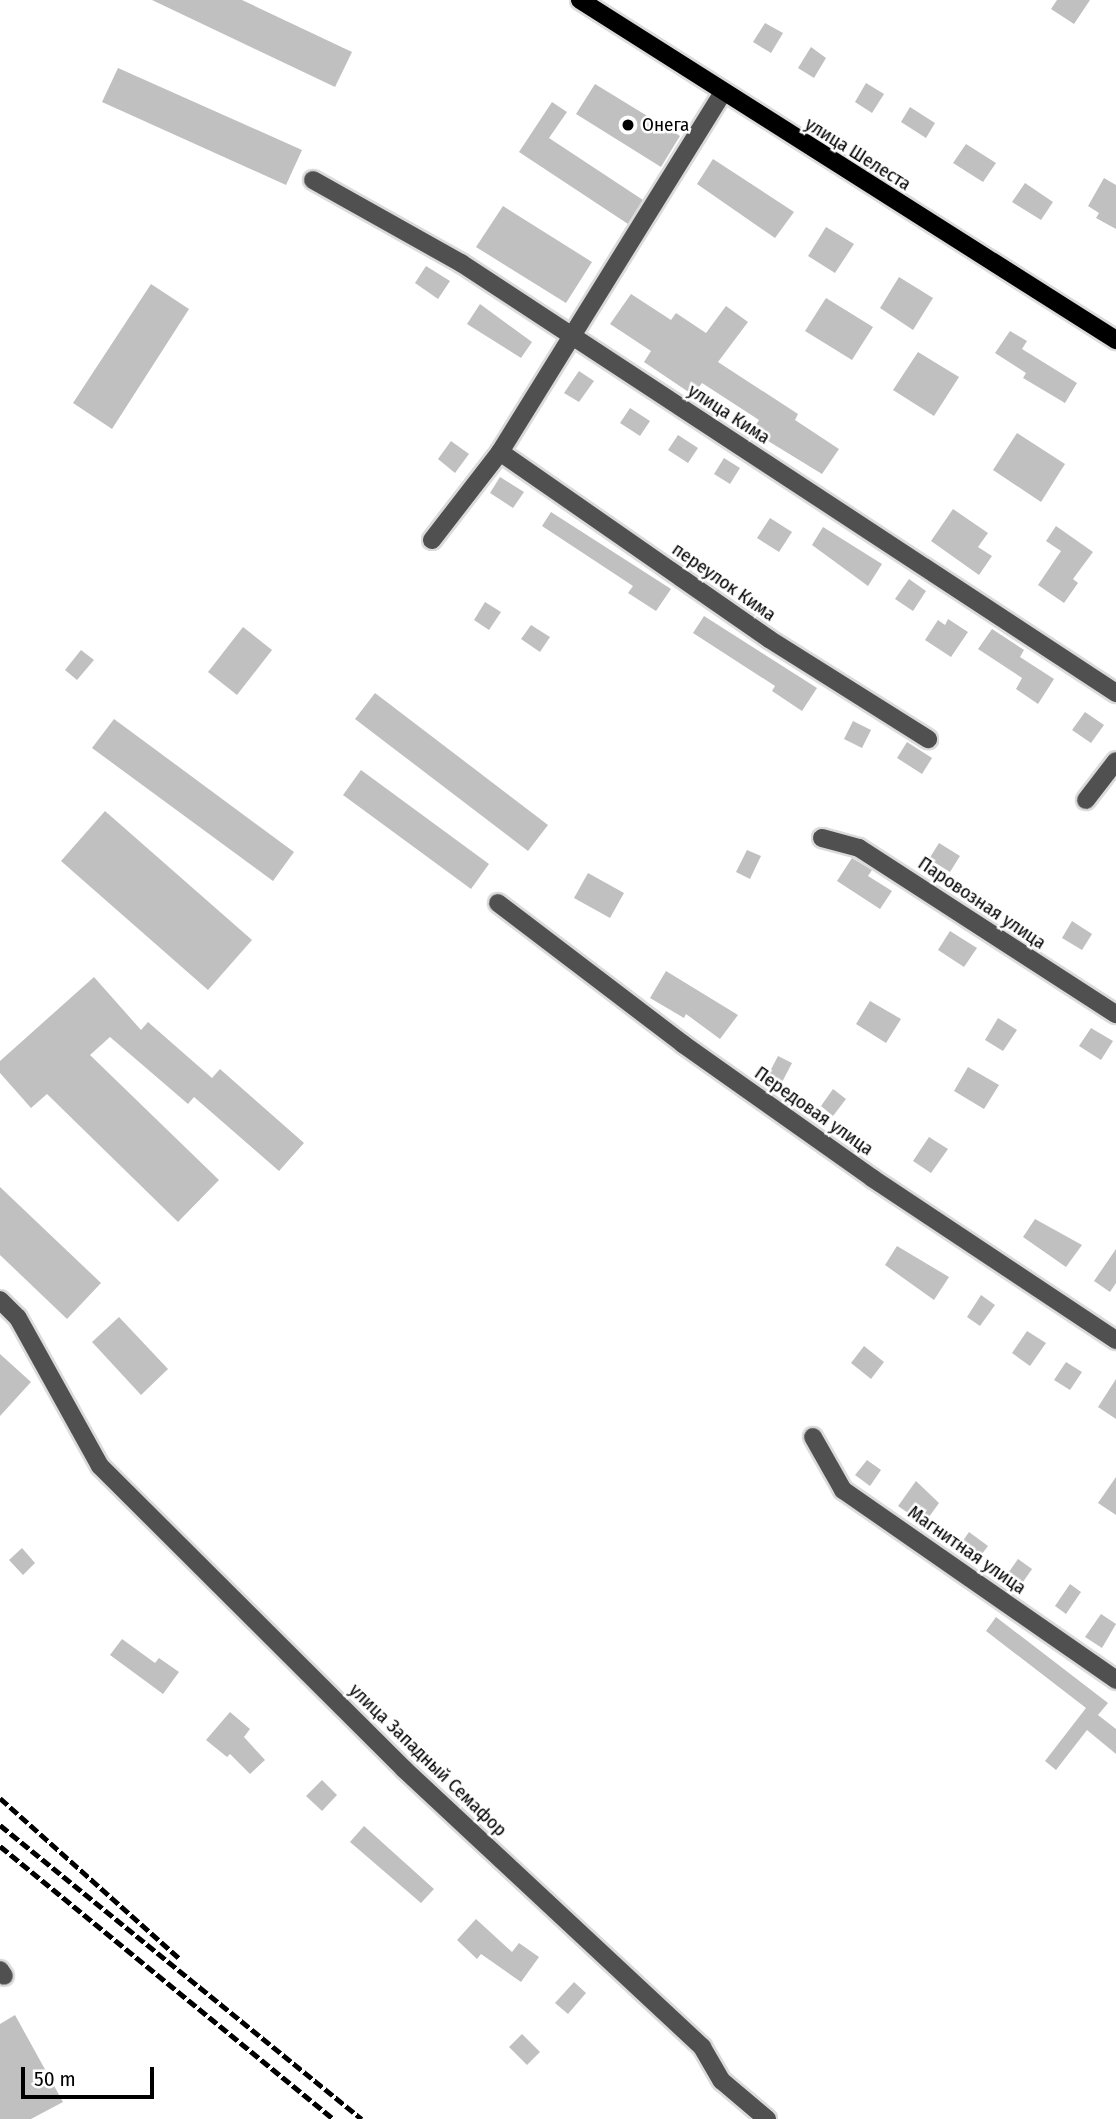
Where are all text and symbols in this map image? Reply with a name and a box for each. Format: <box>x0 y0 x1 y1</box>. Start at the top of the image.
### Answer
street label: улица Шелеста <box>801 112 915 196</box>
place label: Онега <box>642 114 689 136</box>
marker: Онега <box>620 117 636 133</box>
street label: улица Кима <box>684 379 774 449</box>
street label: переулок Кима <box>668 538 780 626</box>
street label: Паровозная улица <box>914 852 1050 954</box>
street label: Передовая улица <box>750 1062 878 1160</box>
street label: Магнитная улица <box>903 1501 1031 1599</box>
street label: улица Западный Семафор <box>344 1679 512 1841</box>
scale bar <box>24 2052 158 2096</box>
text: 50 m <box>34 2066 76 2092</box>

